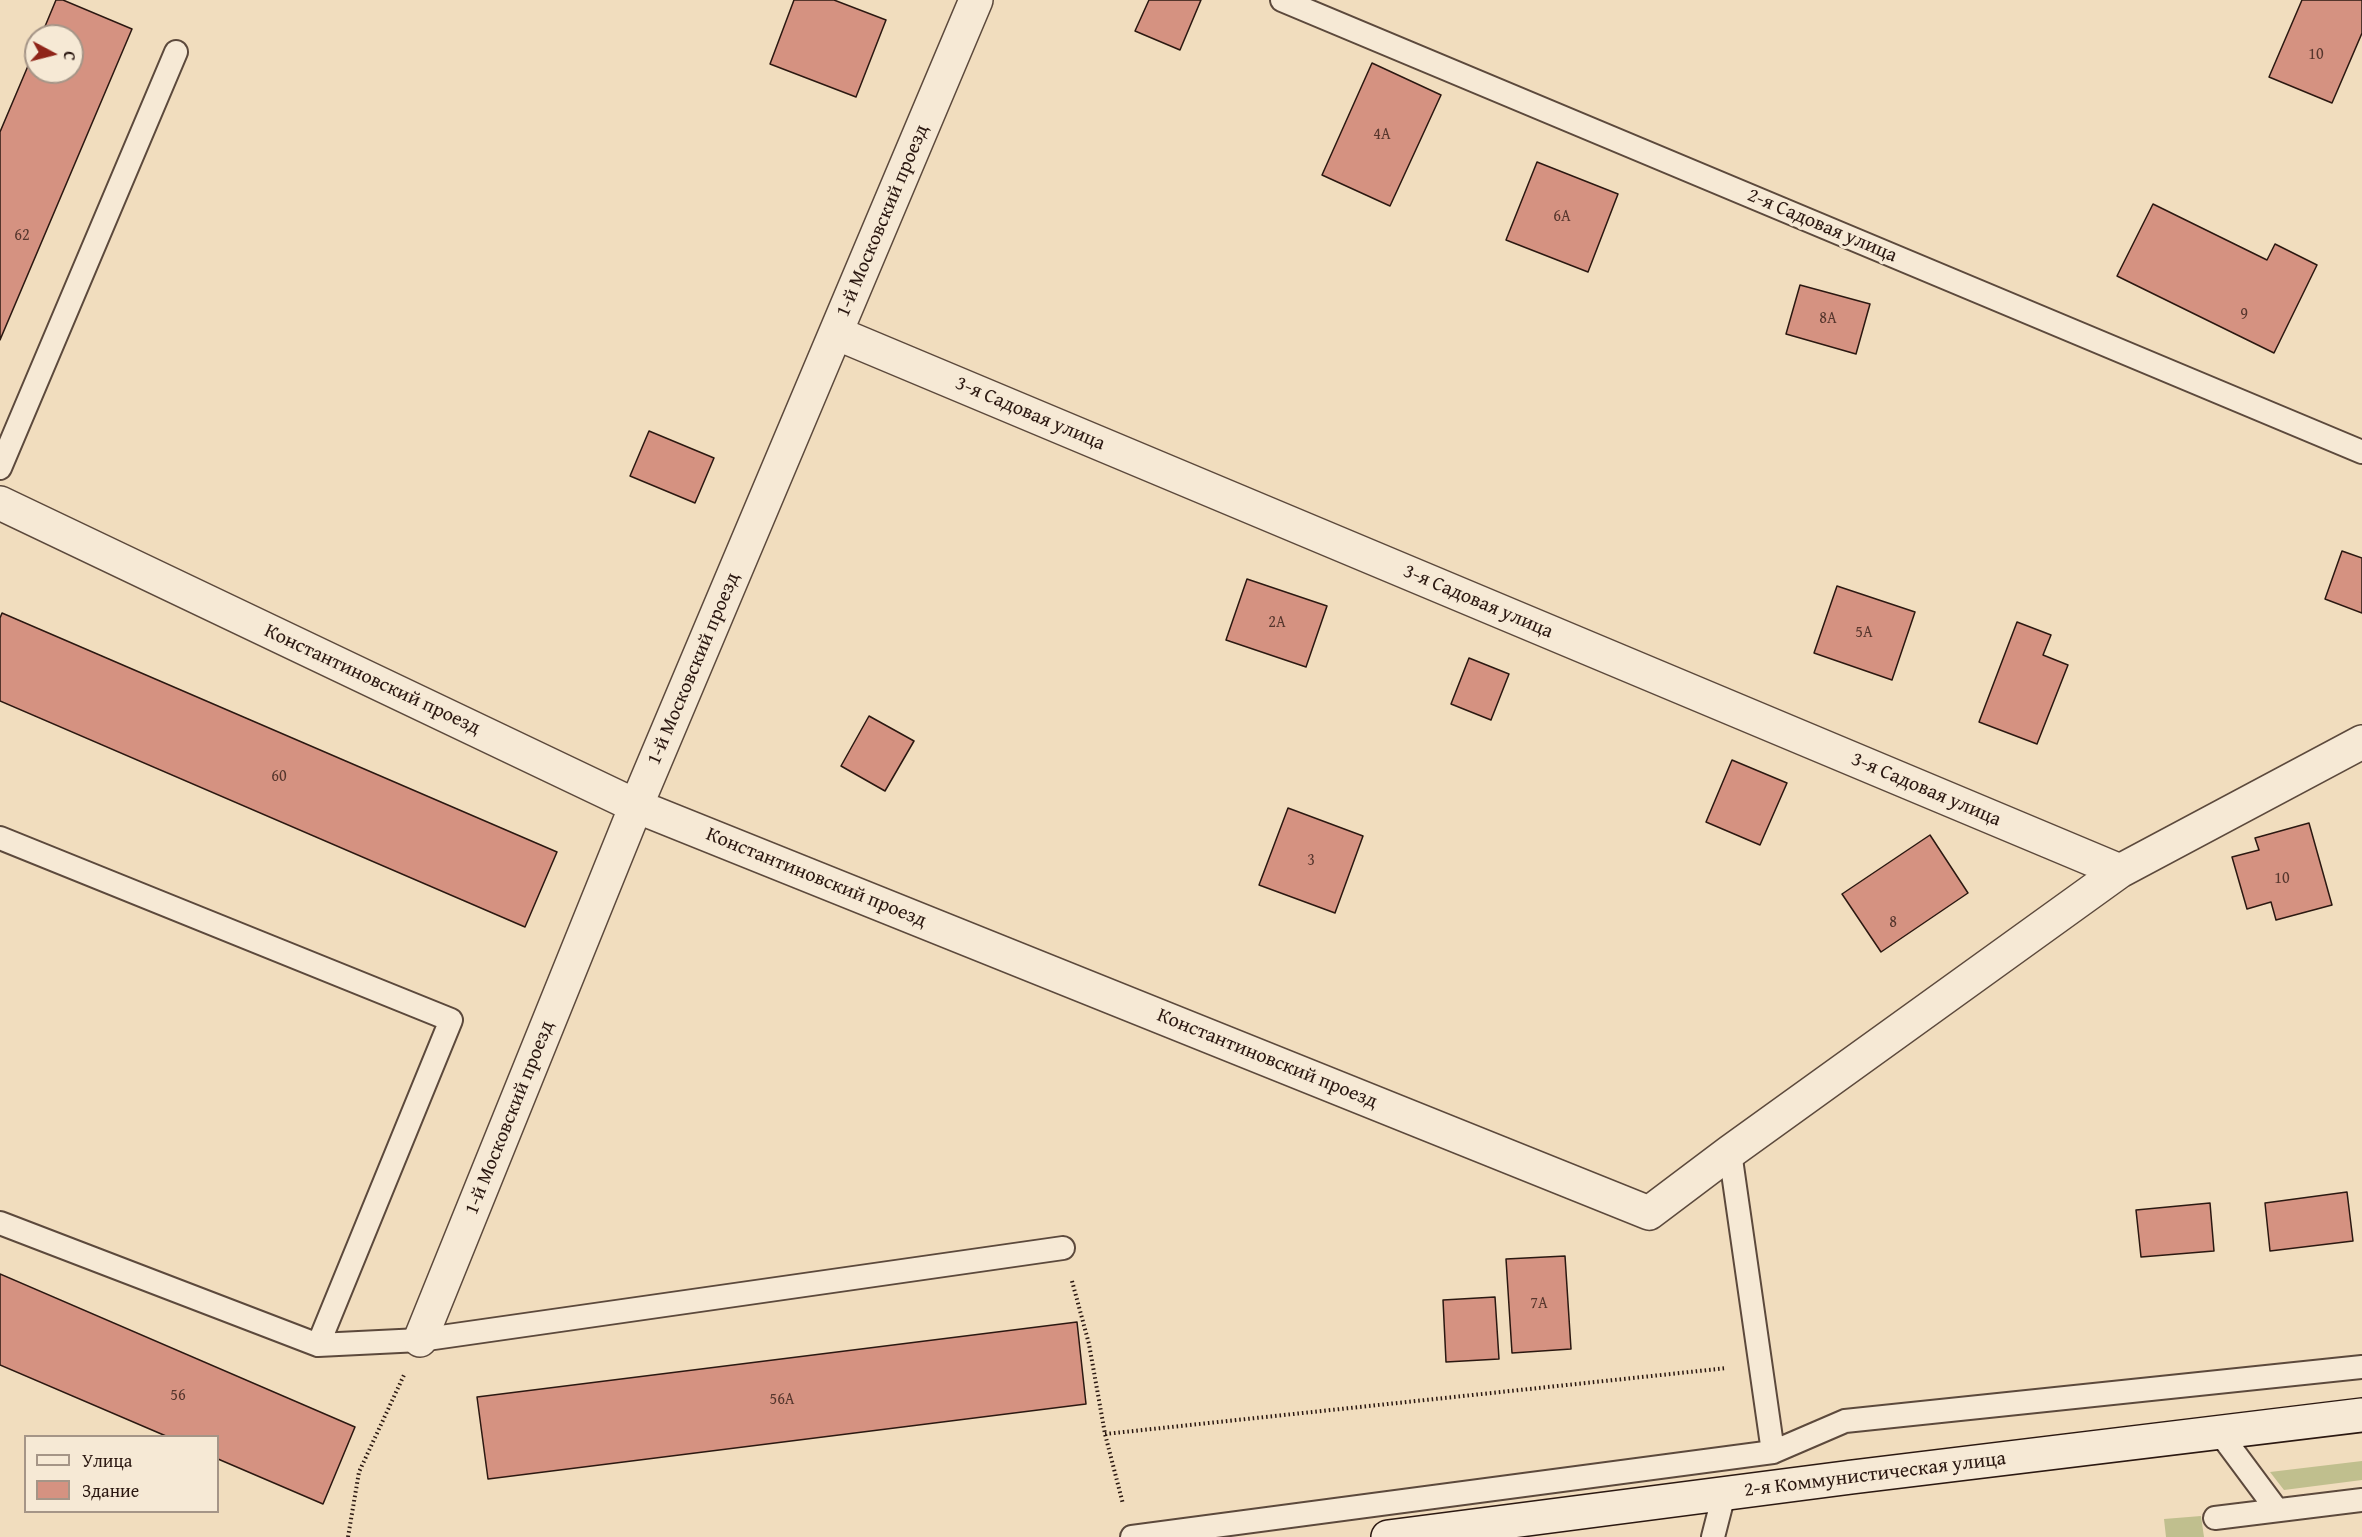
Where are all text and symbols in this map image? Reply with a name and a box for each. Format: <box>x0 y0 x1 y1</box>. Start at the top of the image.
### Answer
north arrow <box>24 24 84 84</box>
house number: 10 <box>2308 45 2324 65</box>
text: С <box>57 50 82 62</box>
street label: 1-й Московский проезд <box>832 121 934 321</box>
house number: 4А <box>1373 125 1391 145</box>
street label: 2-я Садовая улица <box>1744 184 1900 268</box>
house number: 6А <box>1553 207 1571 227</box>
house number: 62 <box>14 226 30 246</box>
house number: 9 <box>2240 305 2248 325</box>
house number: 8А <box>1819 309 1837 329</box>
street label: 3-я Садовая улица <box>952 372 1108 456</box>
street label: 3-я Садовая улица <box>1400 560 1556 644</box>
street label: 1-й Московский проезд <box>643 569 745 769</box>
house number: 2А <box>1268 613 1286 633</box>
street label: Константиновский проезд <box>260 619 484 741</box>
house number: 5А <box>1855 623 1873 643</box>
street label: 3-я Садовая улица <box>1848 748 2004 832</box>
house number: 60 <box>271 767 287 787</box>
street label: Константиновский проезд <box>702 823 930 933</box>
house number: 3 <box>1307 851 1315 871</box>
house number: 10 <box>2274 869 2290 889</box>
house number: 8 <box>1889 913 1897 933</box>
street label: Константиновский проезд <box>1153 1004 1381 1114</box>
street label: 1-й Московский проезд <box>460 1018 560 1218</box>
house number: 7А <box>1530 1294 1548 1314</box>
house number: 56 <box>170 1386 186 1406</box>
house number: 56А <box>769 1390 795 1410</box>
legend <box>24 1435 219 1513</box>
text: Улица <box>82 1447 132 1474</box>
street label: 2-я Коммунистическая улица <box>1743 1447 2007 1503</box>
text: Здание <box>82 1477 139 1504</box>

